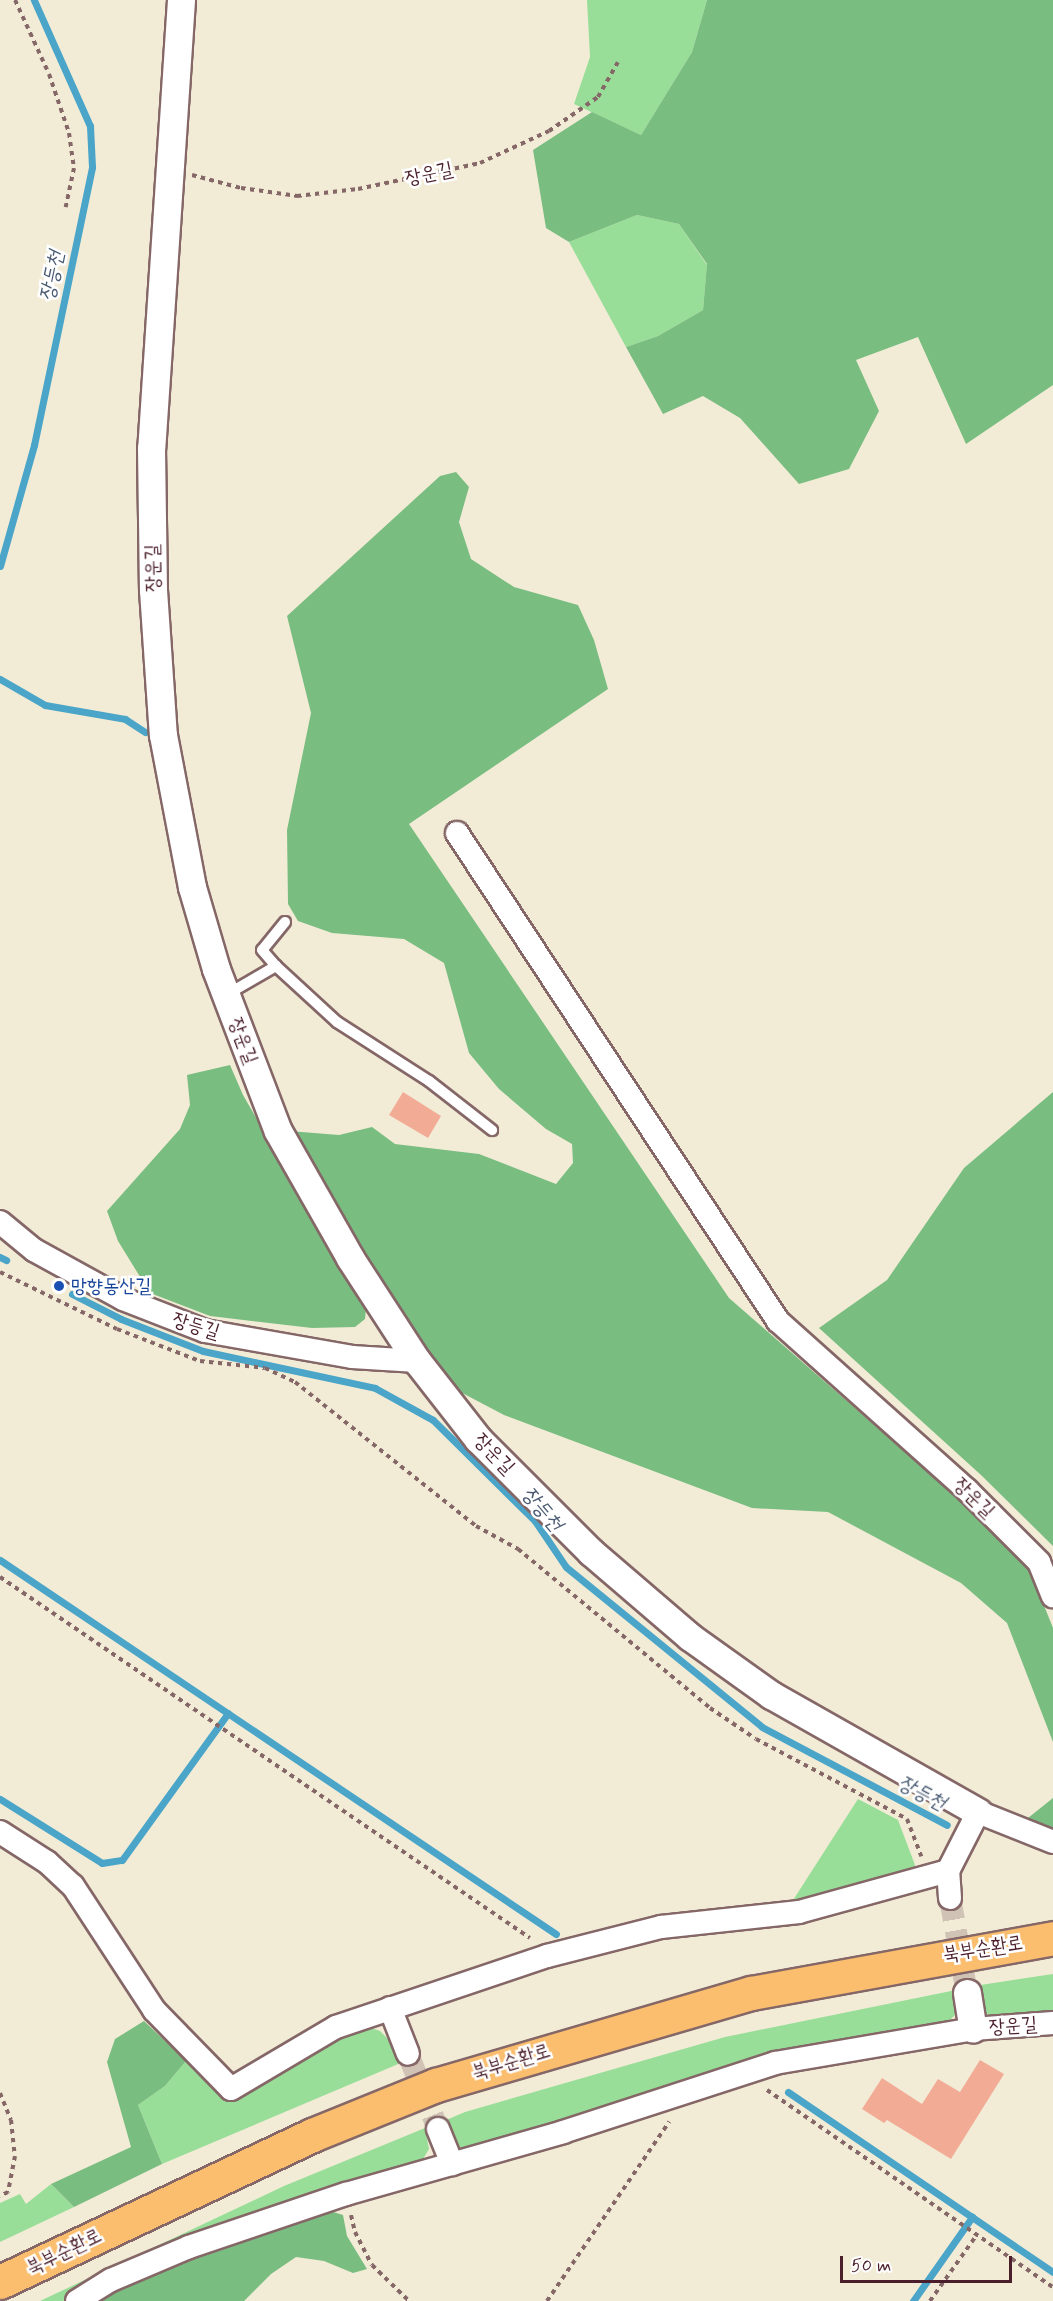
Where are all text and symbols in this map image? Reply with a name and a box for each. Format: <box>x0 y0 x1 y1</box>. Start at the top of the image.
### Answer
street label: 장운길 <box>403 157 455 191</box>
water label: 장등천 <box>34 249 70 303</box>
street label: 장운길 <box>141 544 165 592</box>
street label: 장운길 <box>223 1014 263 1068</box>
place label: 망향동산길 <box>71 1274 151 1298</box>
marker: 망향동산길 <box>52 1279 66 1293</box>
street label: 장등길 <box>169 1307 223 1345</box>
street label: 장운길 <box>469 1428 519 1480</box>
street label: 장운길 <box>948 1473 1000 1523</box>
water label: 장등천 <box>516 1481 568 1537</box>
water label: 장등천 <box>894 1770 950 1816</box>
street label: 북부순환로 <box>941 1931 1025 1967</box>
street label: 장운길 <box>988 2012 1038 2040</box>
street label: 북부순환로 <box>469 2039 553 2085</box>
street label: 북부순환로 <box>23 2224 105 2280</box>
scale bar <box>843 2244 1016 2282</box>
text: 50 m <box>851 2254 891 2278</box>

